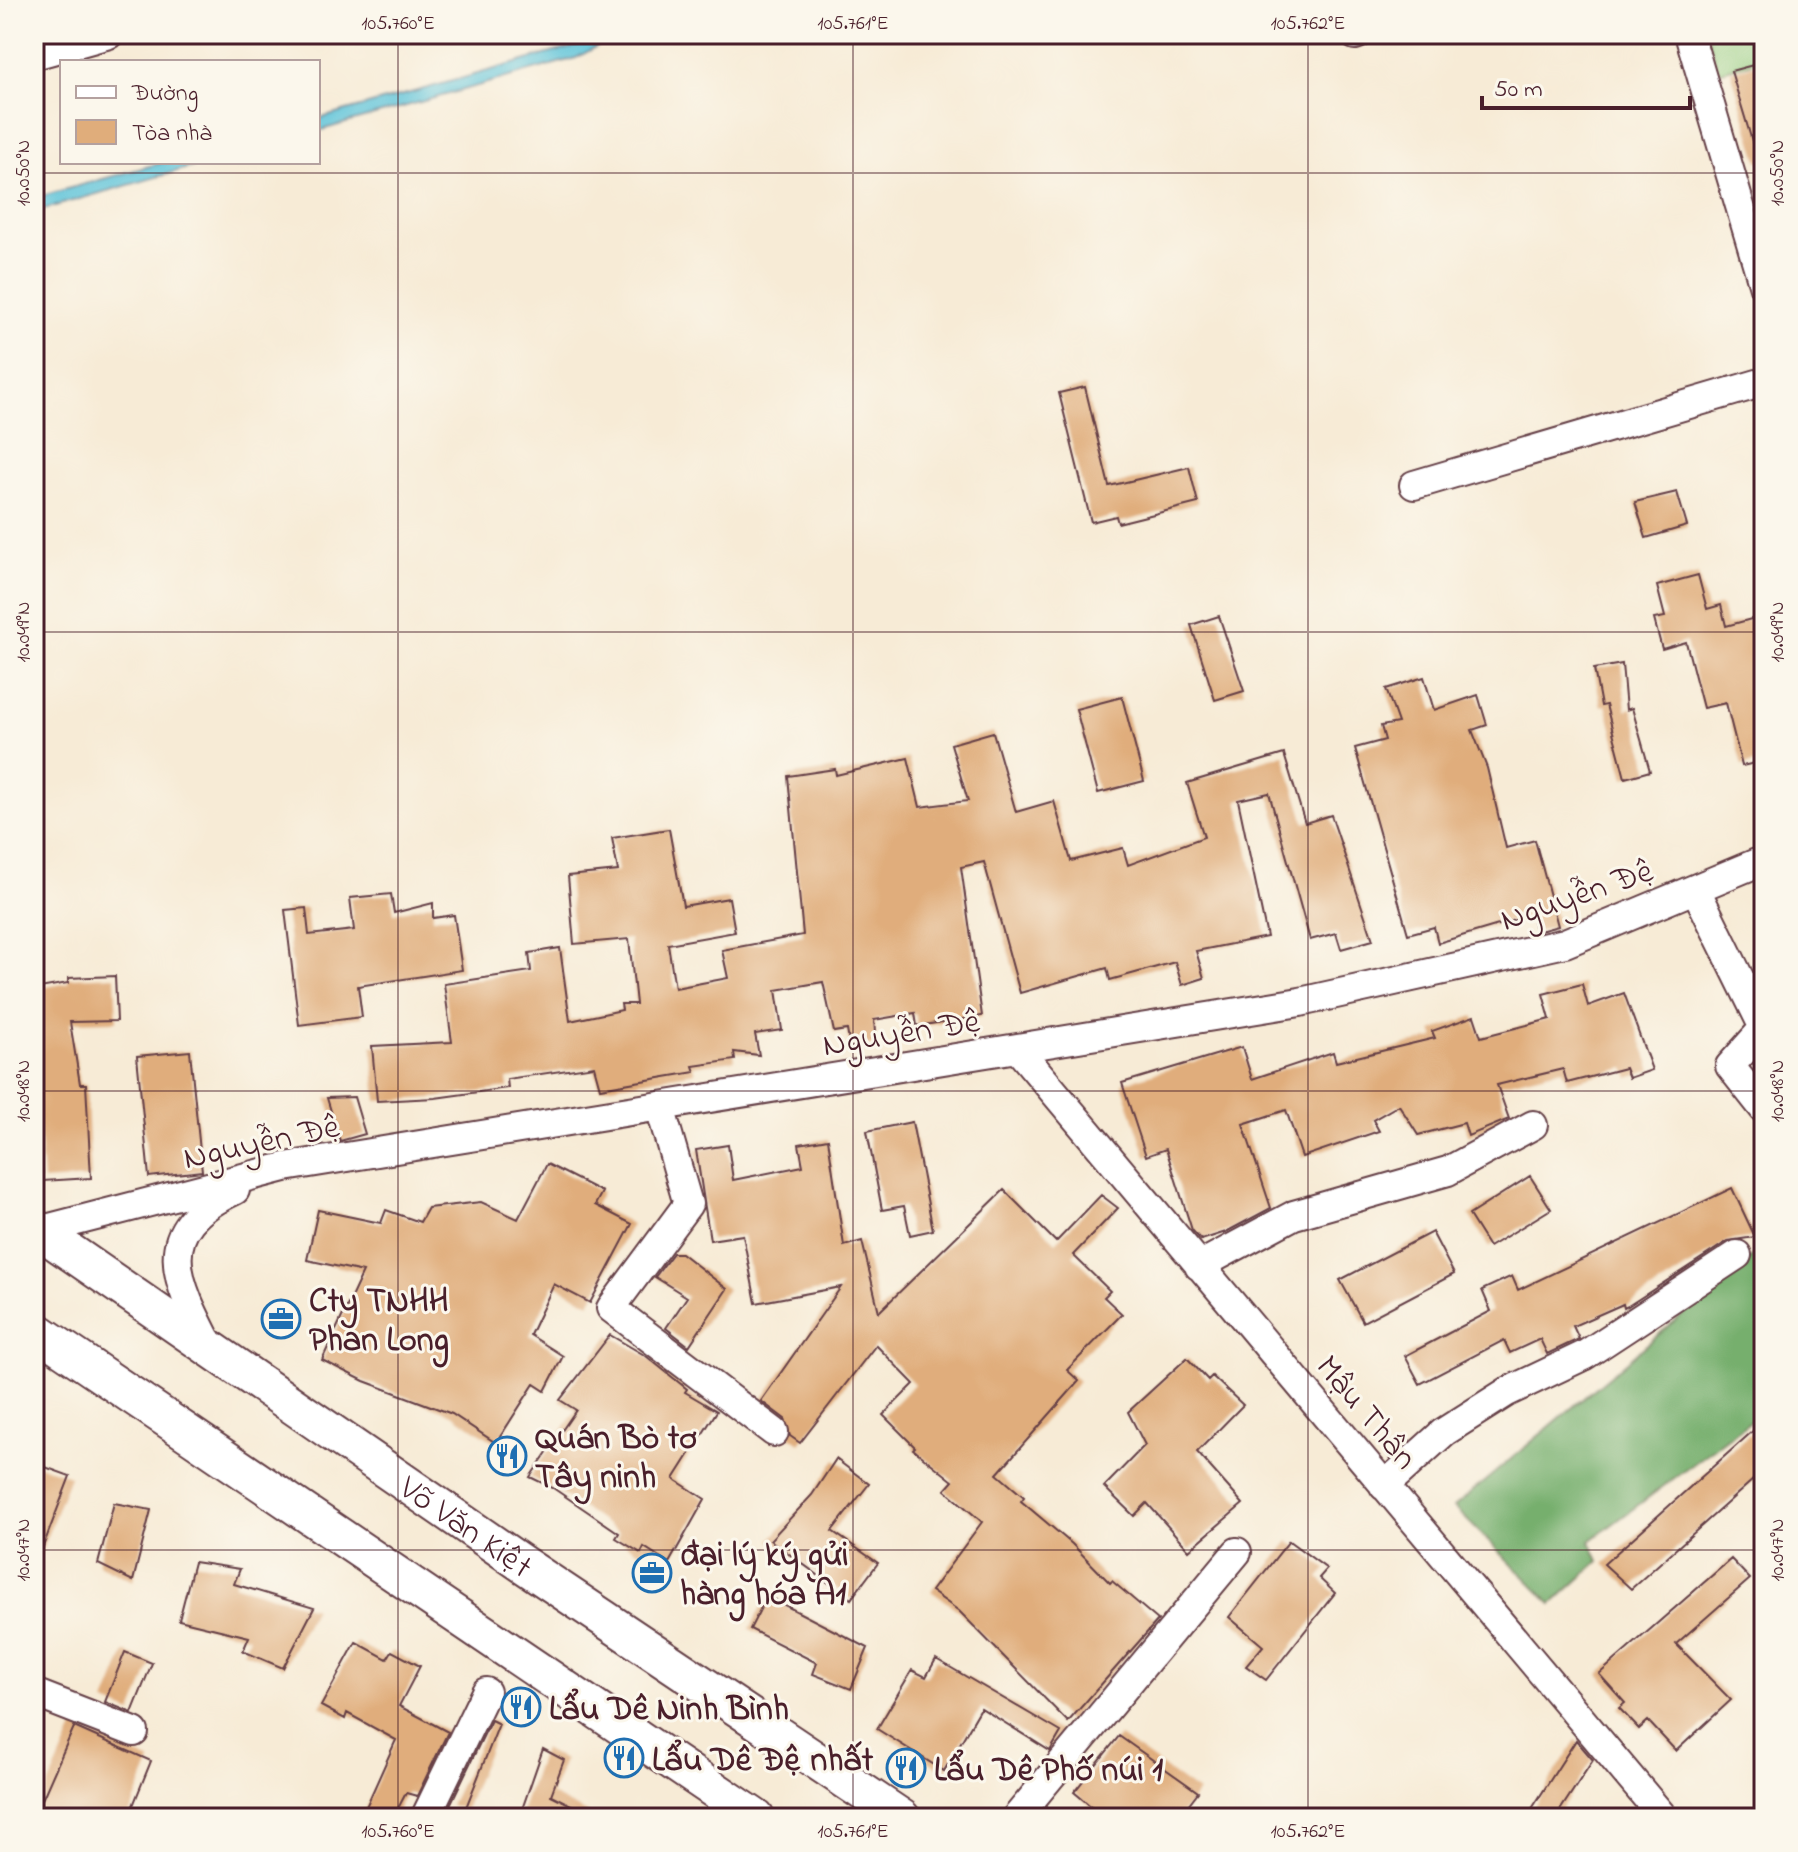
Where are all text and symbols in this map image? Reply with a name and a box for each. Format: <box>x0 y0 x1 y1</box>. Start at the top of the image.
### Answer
text: 105.760°E <box>361 10 435 39</box>
text: 105.761°E <box>817 10 889 39</box>
text: 105.762°E <box>1271 10 1345 39</box>
legend <box>60 60 320 164</box>
scale bar <box>1482 60 1690 110</box>
text: 50 m <box>1494 73 1543 108</box>
text: Đường <box>131 77 198 112</box>
text: Tòa nhà <box>132 117 212 152</box>
text: 10.050°N <box>10 140 39 206</box>
text: 10.050°N <box>1764 140 1793 206</box>
text: 10.049°N <box>10 602 39 662</box>
text: 10.049°N <box>1764 602 1793 662</box>
street label: Nguyễn Đệ <box>1494 847 1662 947</box>
street label: Nguyễn Đệ <box>819 998 986 1072</box>
text: 10.048°N <box>10 1060 39 1122</box>
text: 10.048°N <box>1764 1060 1793 1122</box>
street label: Nguyễn Đệ <box>179 1103 347 1185</box>
place label: Cty TNHH Phan Long <box>309 1278 449 1368</box>
office icon: Cty TNHH Phan Long <box>260 1298 302 1340</box>
street label: Mậu Thân <box>1302 1345 1428 1482</box>
place label: Quán Bò tơ Tây ninh <box>535 1415 697 1505</box>
restaurant icon: Quán Bò tơ Tây ninh <box>486 1435 528 1477</box>
street label: Võ Văn Kiệt <box>387 1465 541 1593</box>
text: 10.047°N <box>10 1518 39 1582</box>
text: 10.047°N <box>1764 1518 1793 1582</box>
place label: đại lý ký gửi hàng hóa A1 <box>680 1532 848 1622</box>
office icon: đại lý ký gửi hàng hóa A1 <box>631 1552 673 1594</box>
restaurant icon: Lẩu Dê Ninh Bình <box>500 1686 542 1728</box>
place label: Lẩu Dê Ninh Bình <box>549 1686 789 1736</box>
restaurant icon: Lẩu Dê Đệ nhất <box>603 1737 645 1779</box>
place label: Lẩu Dê Đệ nhất <box>652 1737 874 1787</box>
restaurant icon: Lẩu Dê Phố núi 1 <box>885 1747 927 1789</box>
place label: Lẩu Dê Phố núi 1 <box>934 1747 1163 1797</box>
text: 105.760°E <box>361 1818 435 1847</box>
text: 105.761°E <box>817 1818 889 1847</box>
text: 105.762°E <box>1271 1818 1345 1847</box>

